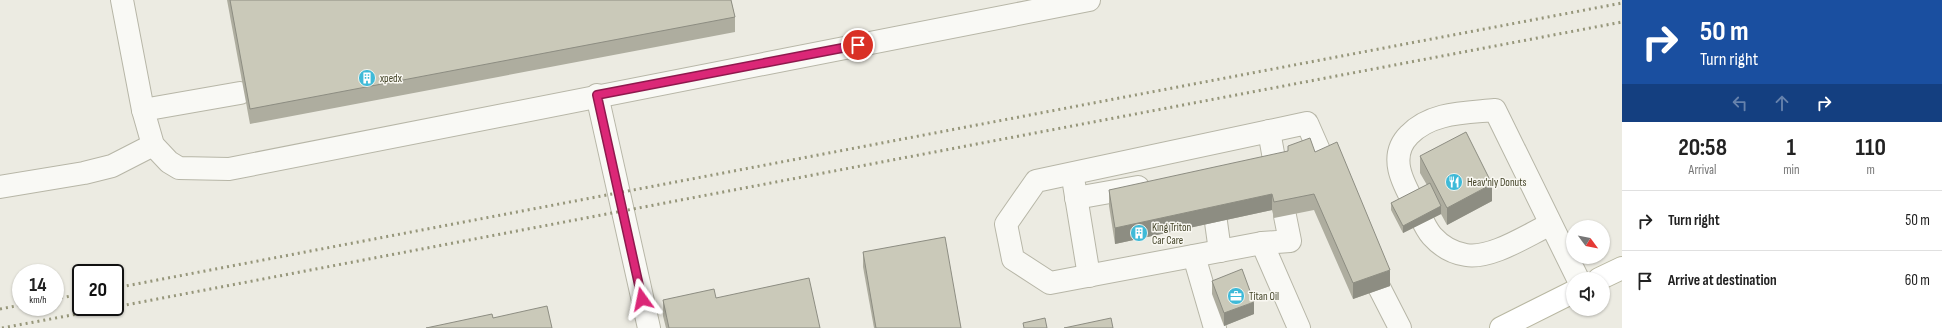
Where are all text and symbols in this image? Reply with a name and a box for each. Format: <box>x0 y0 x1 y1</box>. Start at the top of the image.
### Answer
text: 50 m <box>1700 15 1749 48</box>
icon: right <box>1634 16 1686 68</box>
pin <box>841 28 875 62</box>
icon: arrive <box>847 34 869 56</box>
text: Turn right <box>1700 49 1758 70</box>
building icon: xpedx <box>357 68 377 88</box>
place label: xpedx <box>380 72 402 85</box>
icon: left <box>1729 92 1751 114</box>
icon: ahead <box>1771 92 1793 114</box>
icon: right <box>1813 92 1835 114</box>
text: 20:58 <box>1678 133 1727 162</box>
text: 1 <box>1787 133 1796 162</box>
text: 110 <box>1856 133 1886 162</box>
text: Arrival <box>1689 162 1717 178</box>
text: min <box>1783 162 1799 178</box>
text: m <box>1867 162 1875 178</box>
restaurant icon: Heav'nly Donuts <box>1444 172 1464 192</box>
place label: Heav'nly Donuts <box>1467 176 1526 189</box>
icon: right <box>1634 210 1656 232</box>
text: Turn right <box>1668 211 1720 230</box>
text: 50 m <box>1905 211 1930 230</box>
north arrow <box>1566 220 1610 264</box>
map controls <box>1566 220 1610 316</box>
place label: King Triton Car Care <box>1152 221 1192 247</box>
building icon: King Triton Car Care <box>1129 223 1149 243</box>
speed limit sign: 20 <box>72 264 124 316</box>
icon: arrive <box>1634 270 1656 292</box>
text: Arrive at destination <box>1668 271 1777 290</box>
text: 60 m <box>1905 271 1930 290</box>
button: sound <box>1566 272 1610 316</box>
text: 14 <box>29 273 47 297</box>
position arrow <box>621 278 663 320</box>
office icon: Titan Oil <box>1226 286 1246 306</box>
place label: Titan Oil <box>1249 290 1279 303</box>
text: km/h <box>29 294 47 306</box>

